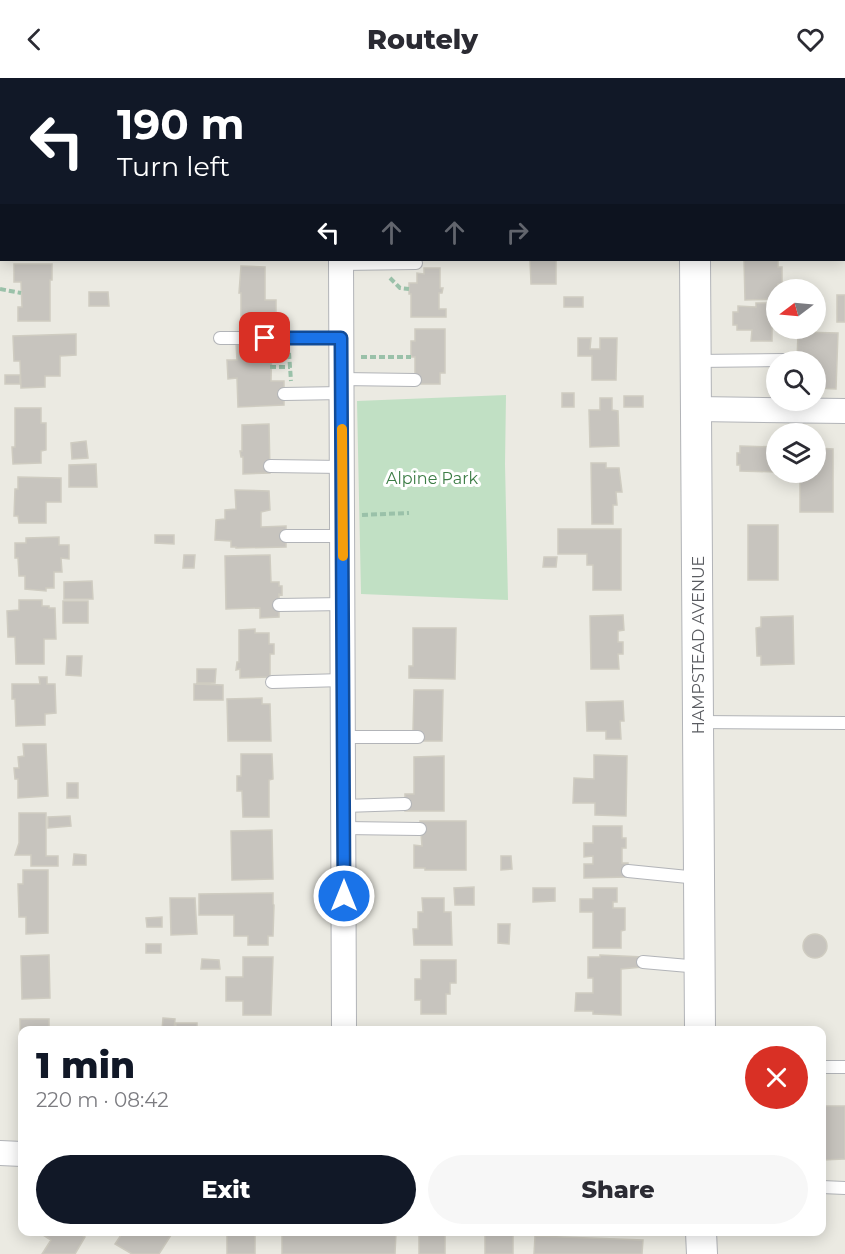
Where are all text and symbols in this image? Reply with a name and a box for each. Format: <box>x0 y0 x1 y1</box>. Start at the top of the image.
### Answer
icon: back <box>18 23 51 56</box>
text: Routely <box>367 23 478 56</box>
icon: heart <box>794 23 827 56</box>
text: 190 m <box>117 98 245 150</box>
icon: left <box>18 102 96 180</box>
text: Turn left <box>117 150 230 183</box>
icon: left <box>312 216 345 249</box>
icon: ahead <box>375 216 408 249</box>
icon: ahead <box>438 216 471 249</box>
icon: right <box>501 216 534 249</box>
north arrow <box>766 279 826 339</box>
map controls <box>766 279 826 483</box>
pin <box>239 312 290 363</box>
icon: arrive <box>248 321 281 354</box>
button: search <box>766 351 826 411</box>
button: layers <box>766 423 826 483</box>
park label: Alpine Park <box>386 469 479 488</box>
street label: HAMPSTEAD AVENUE <box>689 556 708 734</box>
position arrow <box>312 864 376 928</box>
text: 1 min <box>36 1043 135 1087</box>
button: close <box>745 1046 808 1109</box>
text: 220 m · 08:42 <box>36 1088 169 1112</box>
button: Exit <box>36 1155 416 1224</box>
button: Share <box>428 1155 808 1224</box>

